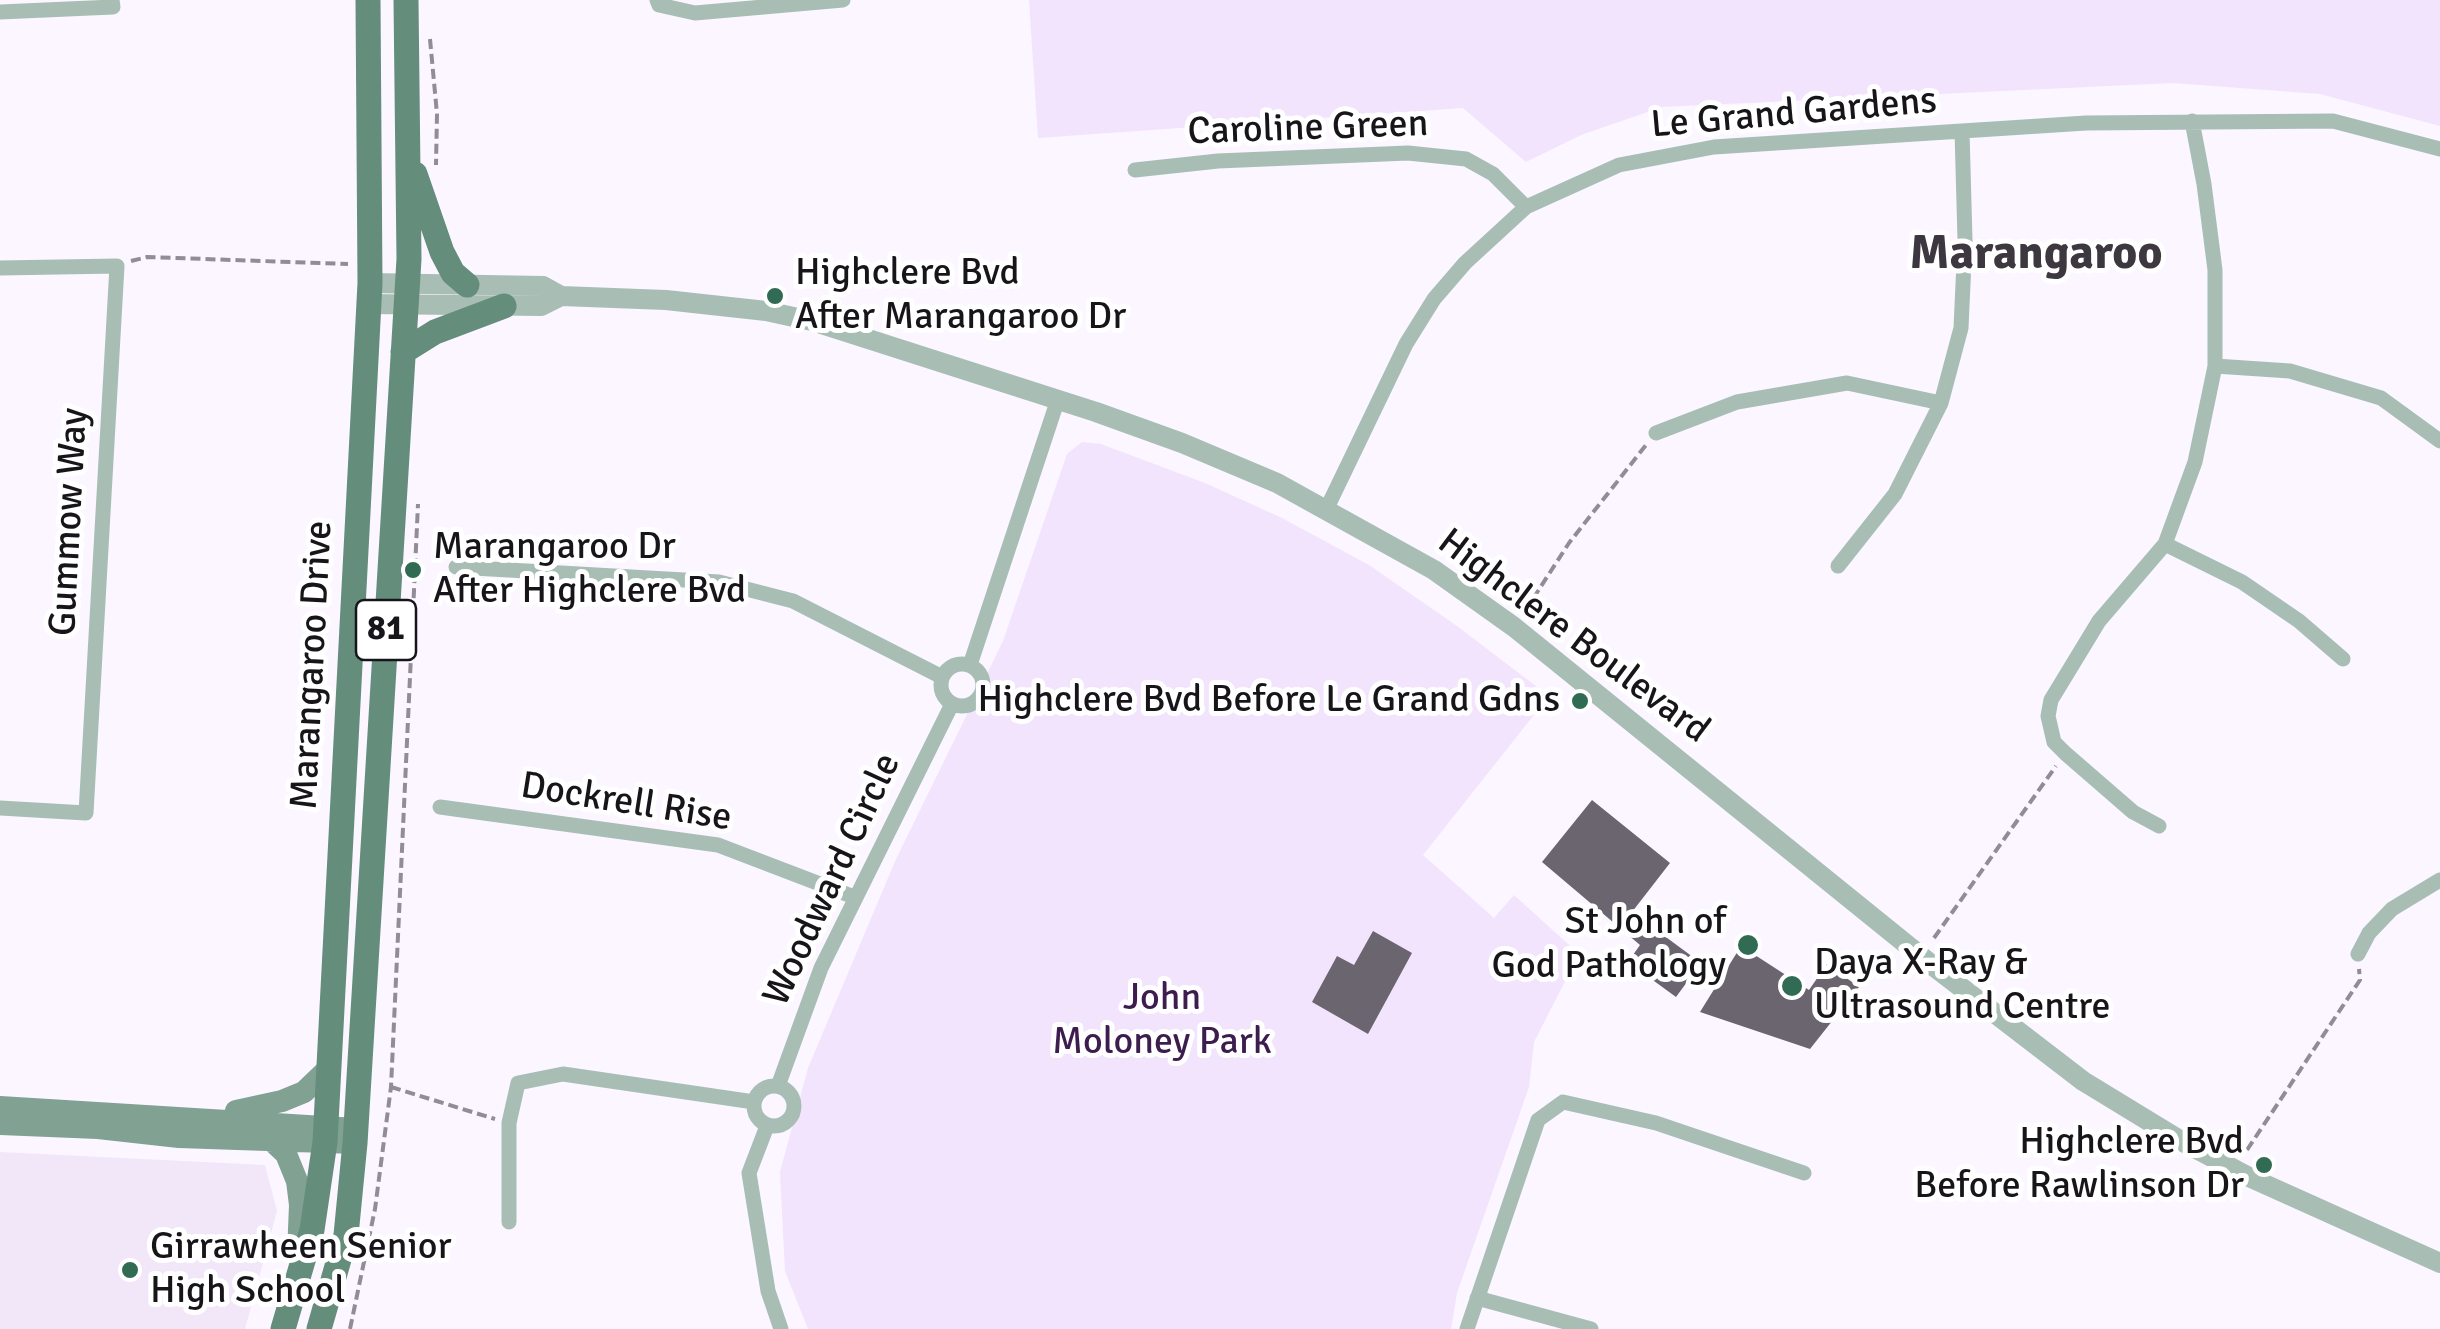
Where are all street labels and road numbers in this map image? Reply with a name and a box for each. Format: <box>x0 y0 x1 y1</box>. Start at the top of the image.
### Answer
street label: Le Grand Gardens <box>1649 79 1939 149</box>
street label: Caroline Green <box>1187 102 1429 156</box>
street label: Gummow Way <box>41 407 99 637</box>
street label: Marangaroo Drive <box>283 519 343 811</box>
street label: Highclere Boulevard <box>1428 520 1718 754</box>
road number: 81 <box>356 600 416 660</box>
street label: Woodward Circle <box>755 747 911 1013</box>
street label: Dockrell Rise <box>517 764 735 842</box>

